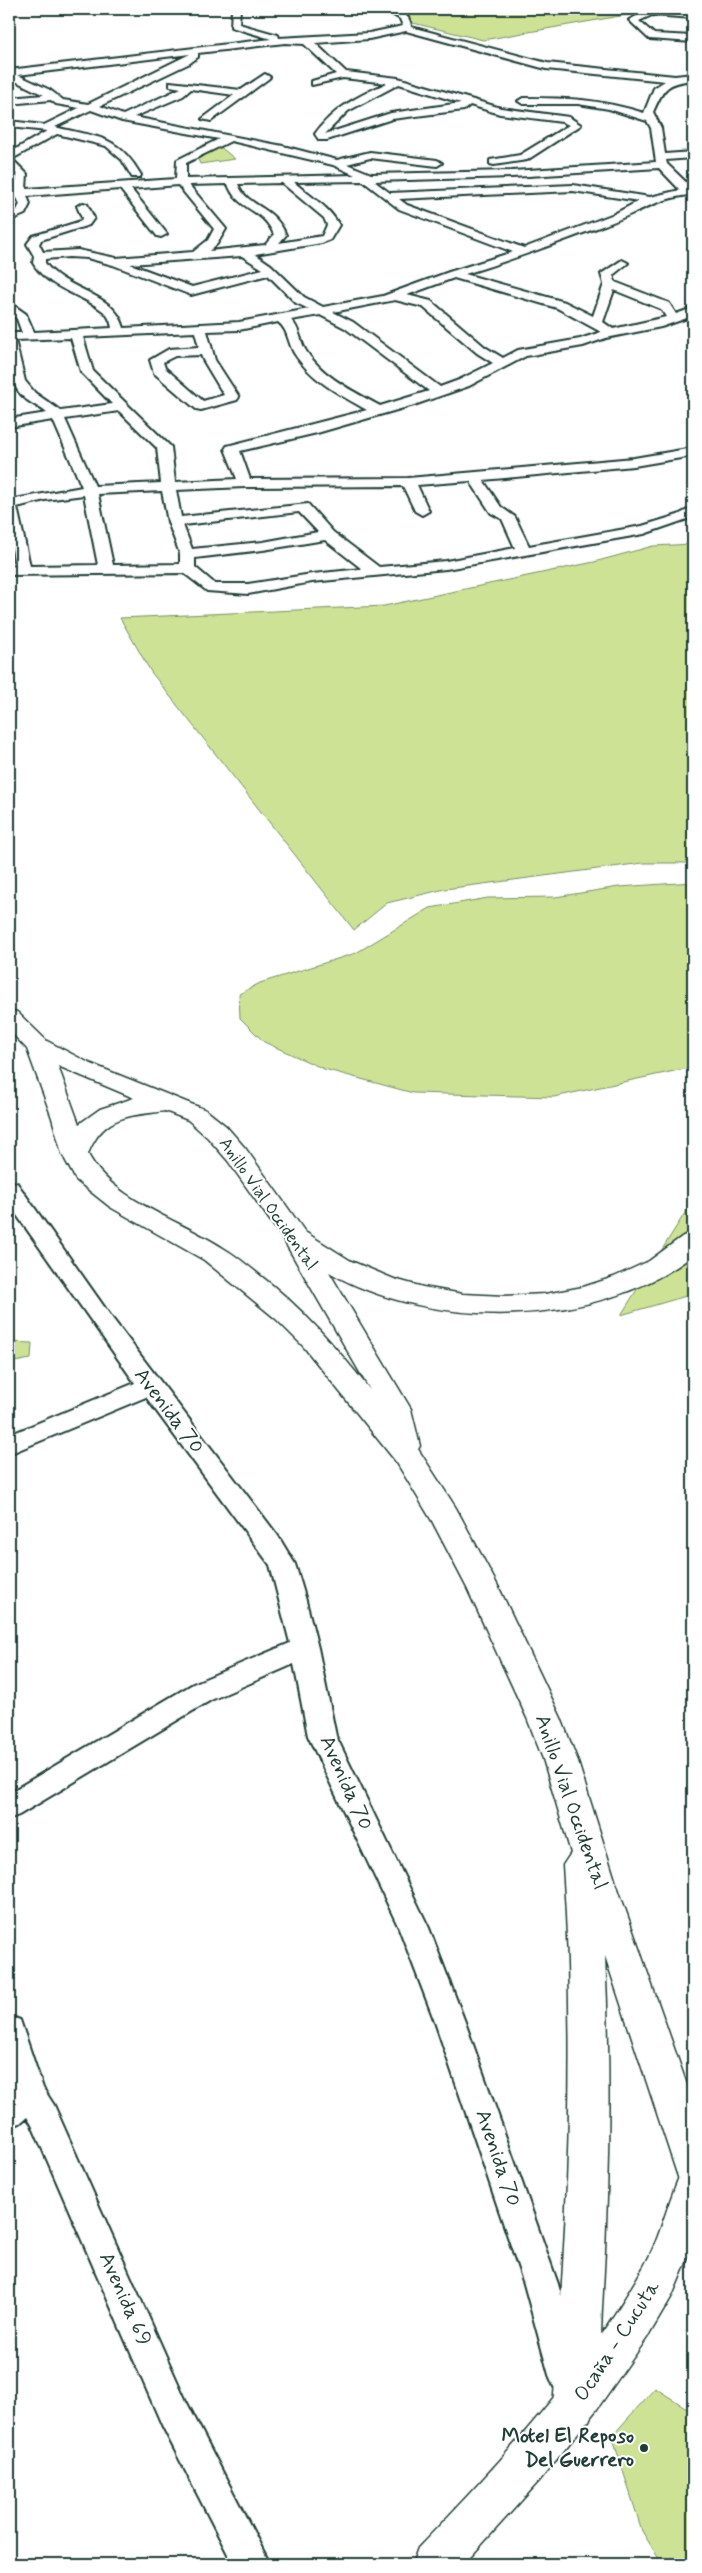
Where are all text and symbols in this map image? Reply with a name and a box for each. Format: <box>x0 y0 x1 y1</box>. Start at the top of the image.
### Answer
street label: Anillo Vial Occidental <box>213 1133 323 1275</box>
street label: Avenida 70 <box>127 1362 211 1460</box>
street label: Anillo Vial Occidental <box>528 1711 614 1893</box>
street label: Avenida 70 <box>313 1731 379 1835</box>
street label: Avenida 70 <box>468 2106 528 2210</box>
street label: Avenida 69 <box>92 2248 158 2350</box>
street label: Ocaña - Cucuta <box>567 2275 667 2407</box>
place label: Motel El Reposo Del Guerrero <box>502 2422 634 2474</box>
marker: Motel El Reposo Del Guerrero <box>638 2442 650 2454</box>

